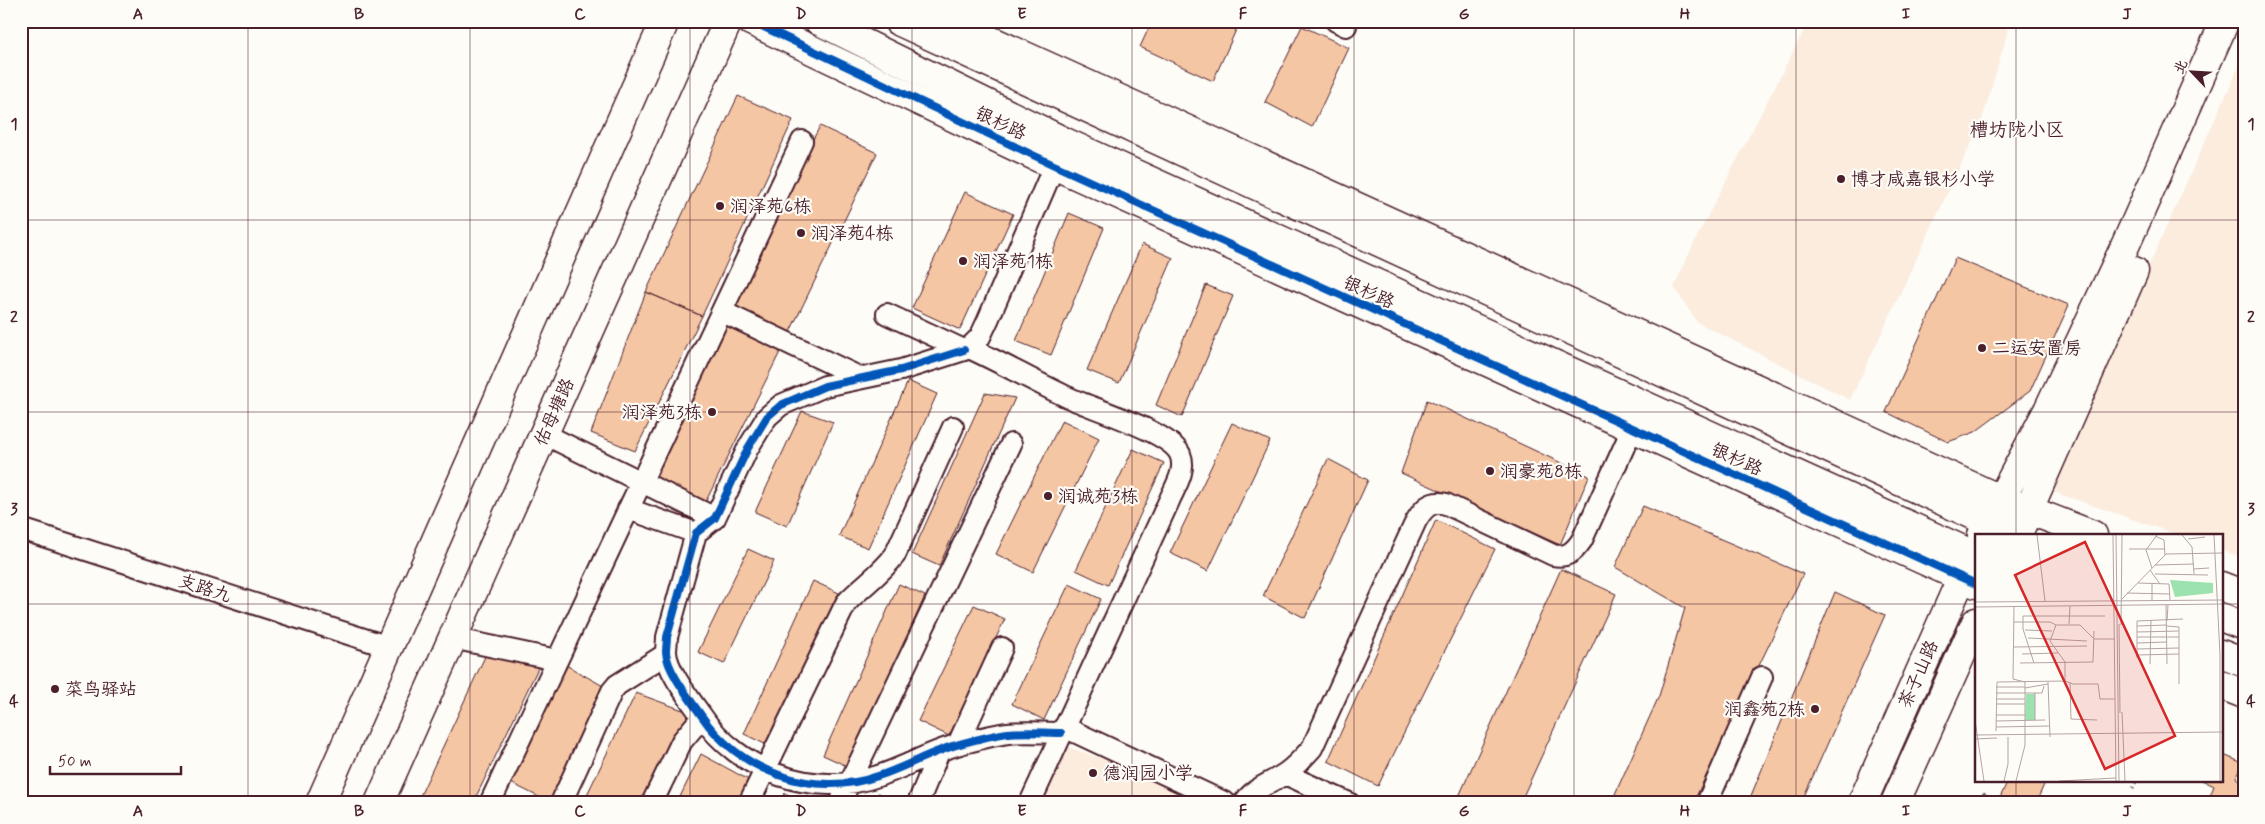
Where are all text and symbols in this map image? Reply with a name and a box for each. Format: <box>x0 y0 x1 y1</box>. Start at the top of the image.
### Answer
text: A <box>133 4 143 25</box>
text: B <box>354 4 364 25</box>
text: C <box>574 4 586 25</box>
text: D <box>795 4 807 25</box>
text: E <box>1017 4 1027 25</box>
text: F <box>1239 4 1248 25</box>
text: G <box>1459 4 1470 25</box>
text: H <box>1680 4 1691 25</box>
text: I <box>1902 4 1911 25</box>
text: J <box>2122 4 2132 25</box>
north arrow <box>2168 48 2218 98</box>
text: 北 <box>2170 57 2192 77</box>
street label: 银杉路 <box>971 102 1030 146</box>
text: 1 <box>10 114 18 135</box>
text: 1 <box>2247 114 2255 135</box>
district label: 槽坊陇小区 <box>1969 118 2065 143</box>
place label: 博才咸嘉银杉小学 <box>1851 168 1995 192</box>
marker: 博才咸嘉银杉小学 <box>1835 173 1847 185</box>
place label: 润泽苑6栋 <box>730 195 811 219</box>
marker: 润泽苑6栋 <box>714 200 726 212</box>
place label: 润泽苑4栋 <box>811 222 893 246</box>
marker: 润泽苑4栋 <box>795 227 807 239</box>
place label: 润泽苑1栋 <box>973 250 1053 274</box>
marker: 润泽苑1栋 <box>957 255 969 267</box>
street label: 银杉路 <box>1339 271 1398 315</box>
text: 2 <box>10 307 18 328</box>
text: 2 <box>2247 307 2255 328</box>
place label: 二运安置房 <box>1992 337 2082 361</box>
marker: 二运安置房 <box>1976 342 1988 354</box>
street label: 佑母塘路 <box>529 375 581 450</box>
place label: 润泽苑3栋 <box>622 401 702 425</box>
marker: 润泽苑3栋 <box>706 406 718 418</box>
street label: 银杉路 <box>1707 438 1766 482</box>
place label: 润豪苑8栋 <box>1500 460 1582 484</box>
marker: 润豪苑8栋 <box>1484 465 1496 477</box>
place label: 润诚苑3栋 <box>1058 485 1138 509</box>
marker: 润诚苑3栋 <box>1042 490 1054 502</box>
text: 3 <box>10 499 18 520</box>
text: 3 <box>2247 499 2255 520</box>
inset map <box>1975 534 2222 782</box>
street label: 支路九 <box>175 569 234 609</box>
street label: 茶子山路 <box>1893 637 1945 712</box>
place label: 菜鸟驿站 <box>65 678 137 702</box>
marker: 菜鸟驿站 <box>49 683 61 695</box>
text: 4 <box>9 691 19 712</box>
text: 4 <box>2246 691 2256 712</box>
place label: 润鑫苑2栋 <box>1724 698 1805 722</box>
marker: 润鑫苑2栋 <box>1809 703 1821 715</box>
scale bar <box>50 744 181 776</box>
text: 50 m <box>58 752 92 772</box>
place label: 德润园小学 <box>1103 762 1193 786</box>
marker: 德润园小学 <box>1087 767 1099 779</box>
text: A <box>133 801 143 822</box>
text: B <box>354 801 364 822</box>
text: C <box>574 801 586 822</box>
text: D <box>795 801 807 822</box>
text: E <box>1017 801 1027 822</box>
text: F <box>1239 801 1248 822</box>
text: G <box>1459 801 1470 822</box>
text: H <box>1680 801 1691 822</box>
text: I <box>1902 801 1911 822</box>
text: J <box>2122 801 2132 822</box>

